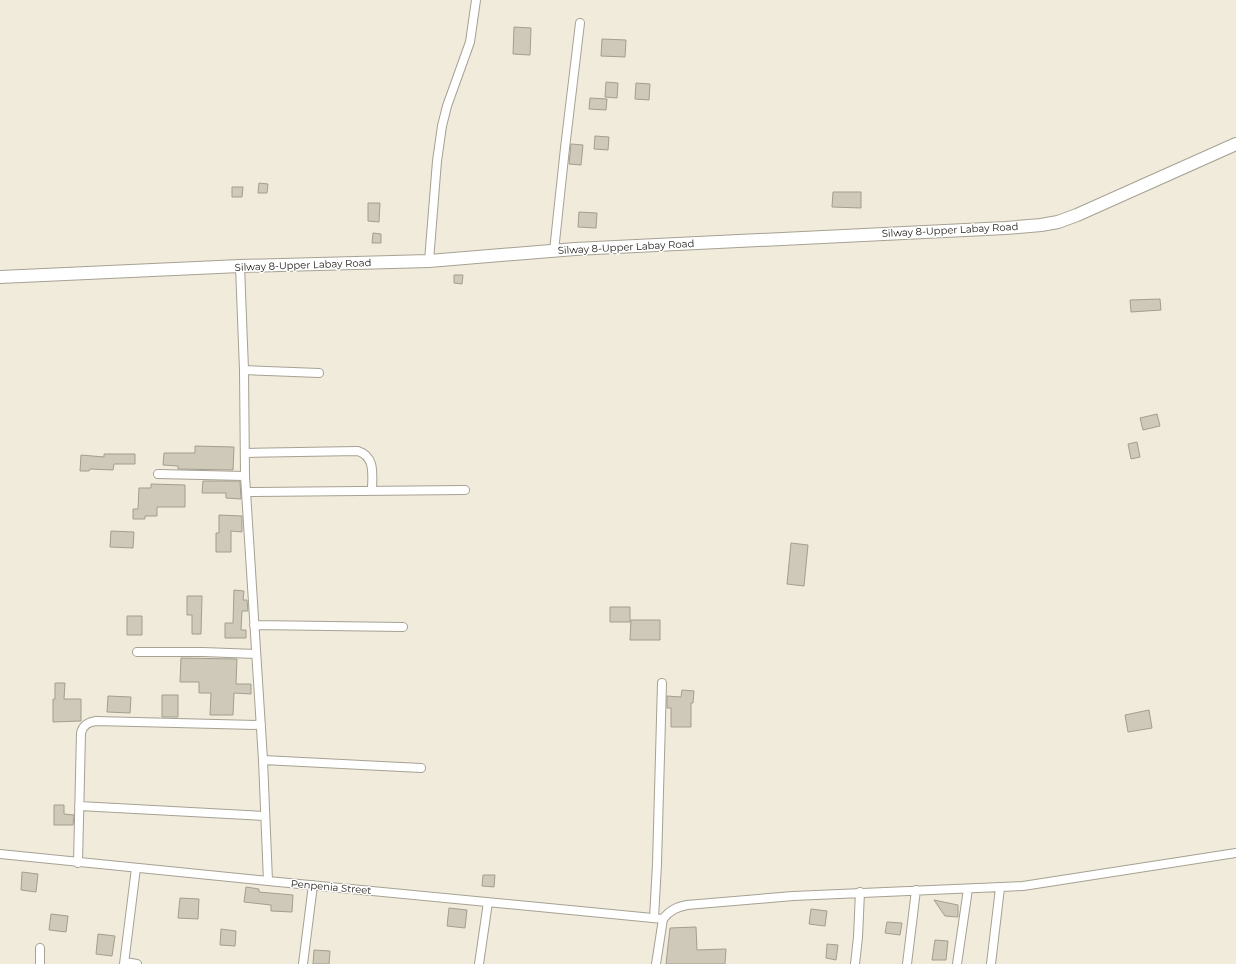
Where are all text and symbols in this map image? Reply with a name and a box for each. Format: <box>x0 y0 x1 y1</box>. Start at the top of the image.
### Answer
street label: Silway 8-Upper Labay Road <box>881 220 1019 240</box>
street label: Silway 8-Upper Labay Road <box>557 237 695 257</box>
street label: Silway 8-Upper Labay Road <box>234 256 372 274</box>
street label: Penpenia Street <box>290 877 372 897</box>

